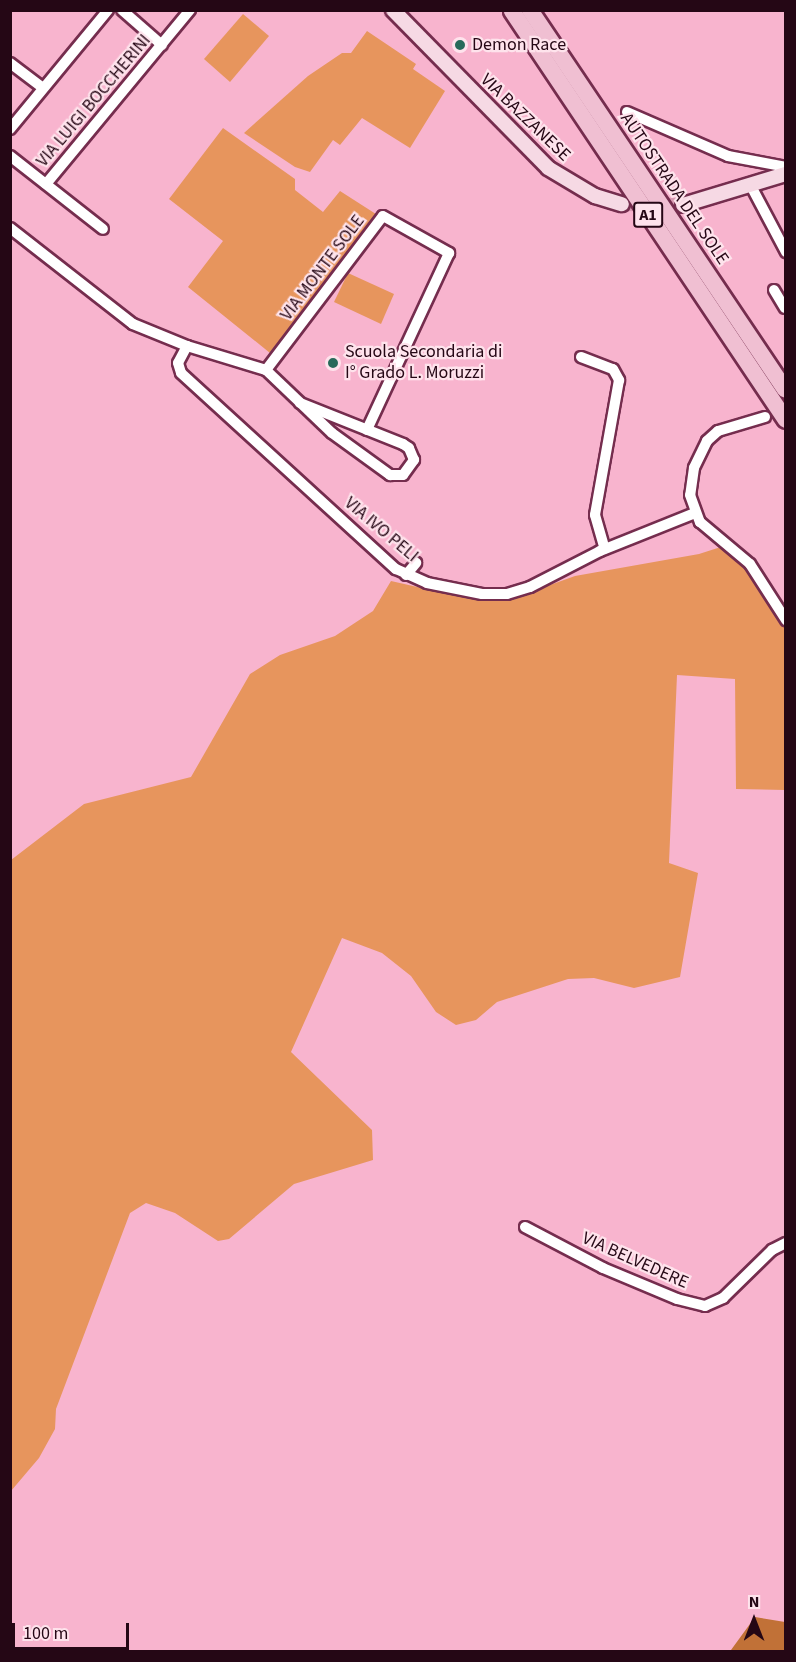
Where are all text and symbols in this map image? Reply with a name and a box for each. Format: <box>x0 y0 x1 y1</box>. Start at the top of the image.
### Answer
street label: VIA LUIGI BOCCHERINI <box>32 30 156 172</box>
place label: Demon Race <box>472 34 566 56</box>
marker: Demon Race <box>453 38 467 52</box>
street label: VIA BAZZANESE <box>476 70 574 166</box>
street label: AUTOSTRADA DEL SOLE <box>615 109 733 269</box>
road number: A1 <box>633 202 663 228</box>
street label: VIA MONTE SOLE <box>276 211 370 325</box>
place label: Scuola Secondaria di I° Grado L. Moruzzi <box>345 342 502 385</box>
marker: Scuola Secondaria di I° Grado L. Moruzzi <box>326 356 340 370</box>
street label: VIA IVO PELI <box>340 493 422 567</box>
street label: VIA BELVEDERE <box>579 1228 691 1294</box>
north arrow <box>724 1590 784 1650</box>
text: N <box>749 1591 759 1613</box>
scale bar <box>15 1611 132 1649</box>
text: 100 m <box>23 1621 68 1646</box>

